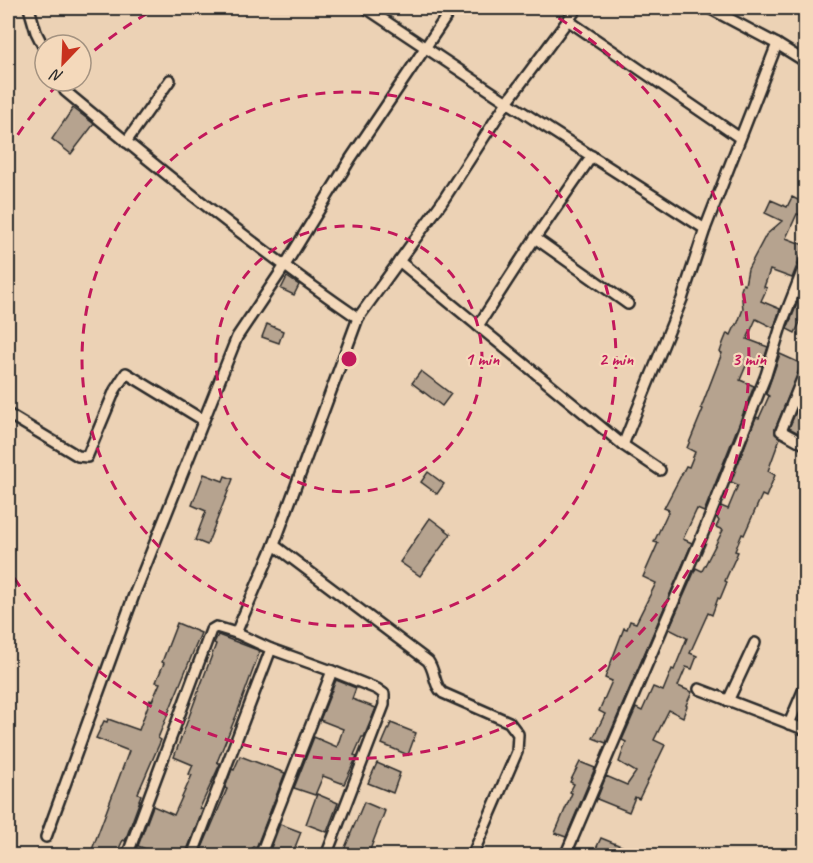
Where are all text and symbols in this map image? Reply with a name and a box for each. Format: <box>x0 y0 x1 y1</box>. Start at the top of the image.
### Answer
north arrow <box>33 33 93 93</box>
text: N <box>46 64 66 87</box>
text: 1 min <box>465 348 500 370</box>
text: 2 min <box>599 348 634 370</box>
text: 3 min <box>732 348 767 370</box>
centre of rings <box>339 349 359 369</box>

